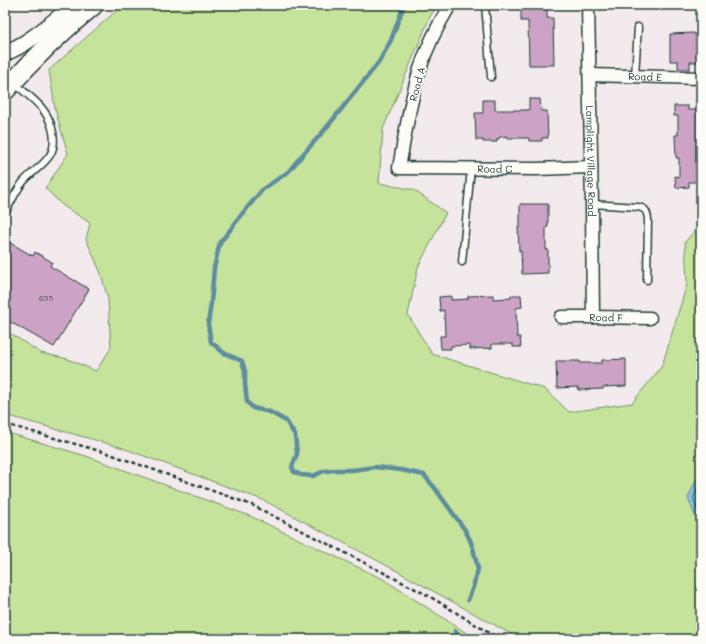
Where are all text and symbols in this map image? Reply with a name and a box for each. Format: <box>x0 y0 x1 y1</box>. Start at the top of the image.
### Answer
street label: Road A <box>406 65 428 103</box>
street label: Road E <box>628 69 662 84</box>
street label: Lamplight Village Road <box>583 105 599 217</box>
street label: Road C <box>477 162 513 176</box>
house number: 655 <box>39 293 53 303</box>
street label: Road F <box>589 310 623 325</box>

